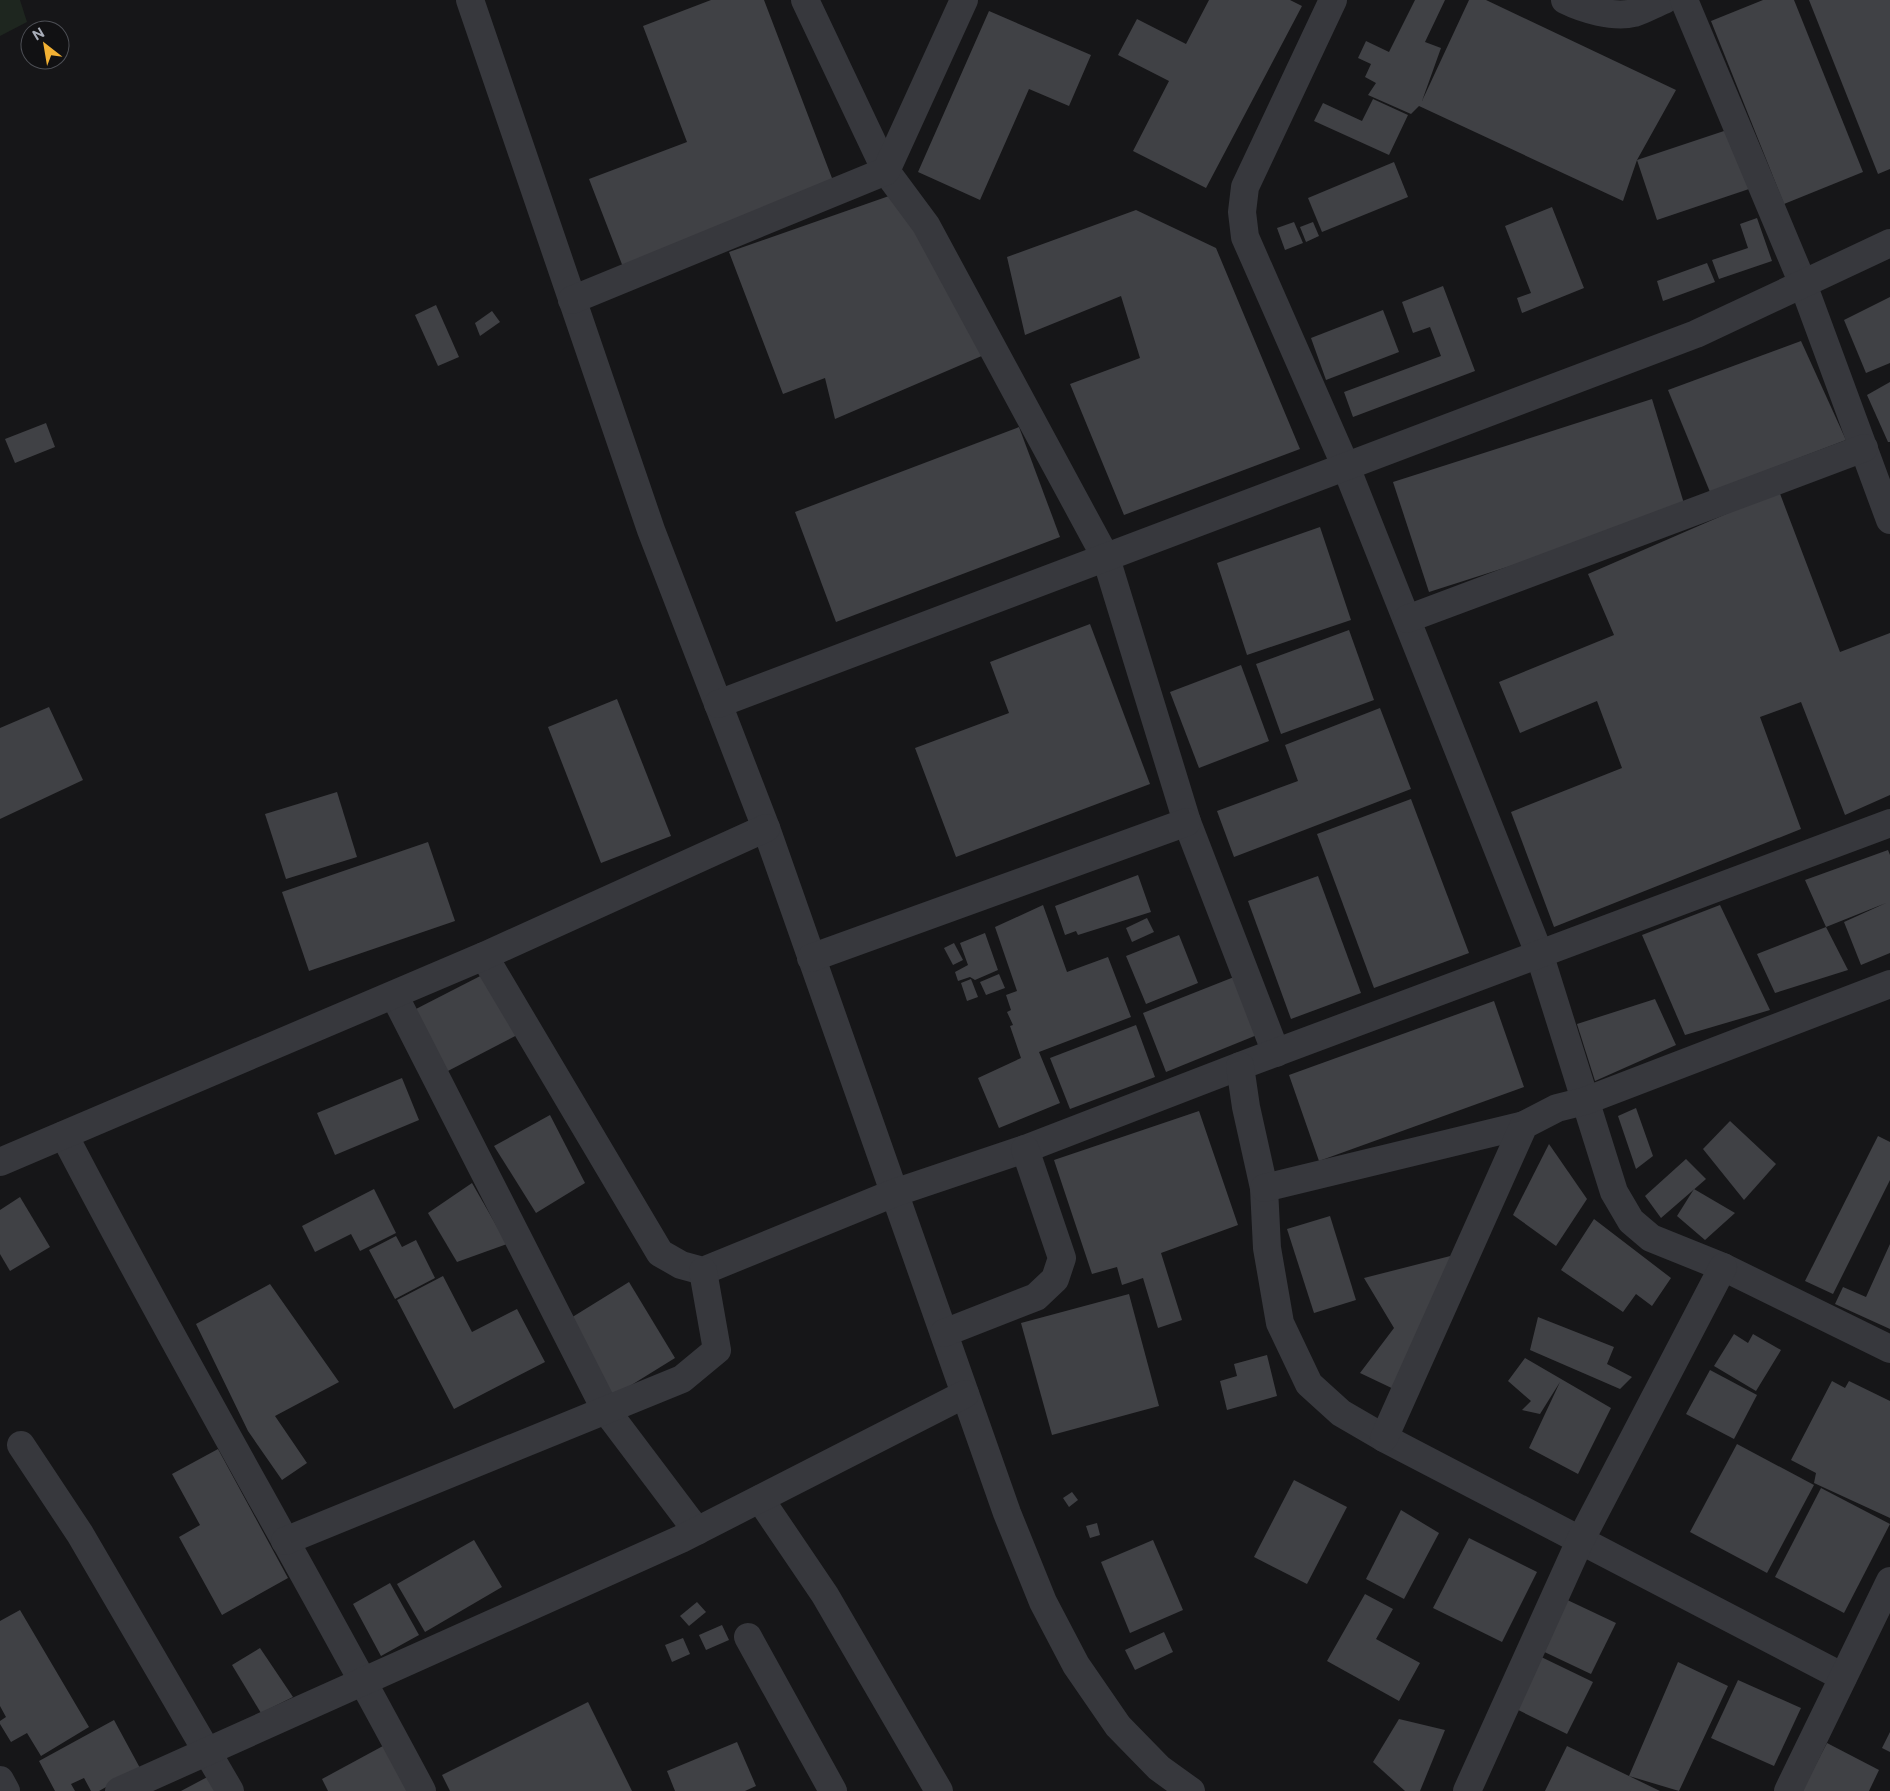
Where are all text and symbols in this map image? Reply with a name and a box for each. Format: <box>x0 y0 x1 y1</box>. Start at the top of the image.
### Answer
north arrow <box>20 20 70 70</box>
text: N <box>29 24 47 44</box>

